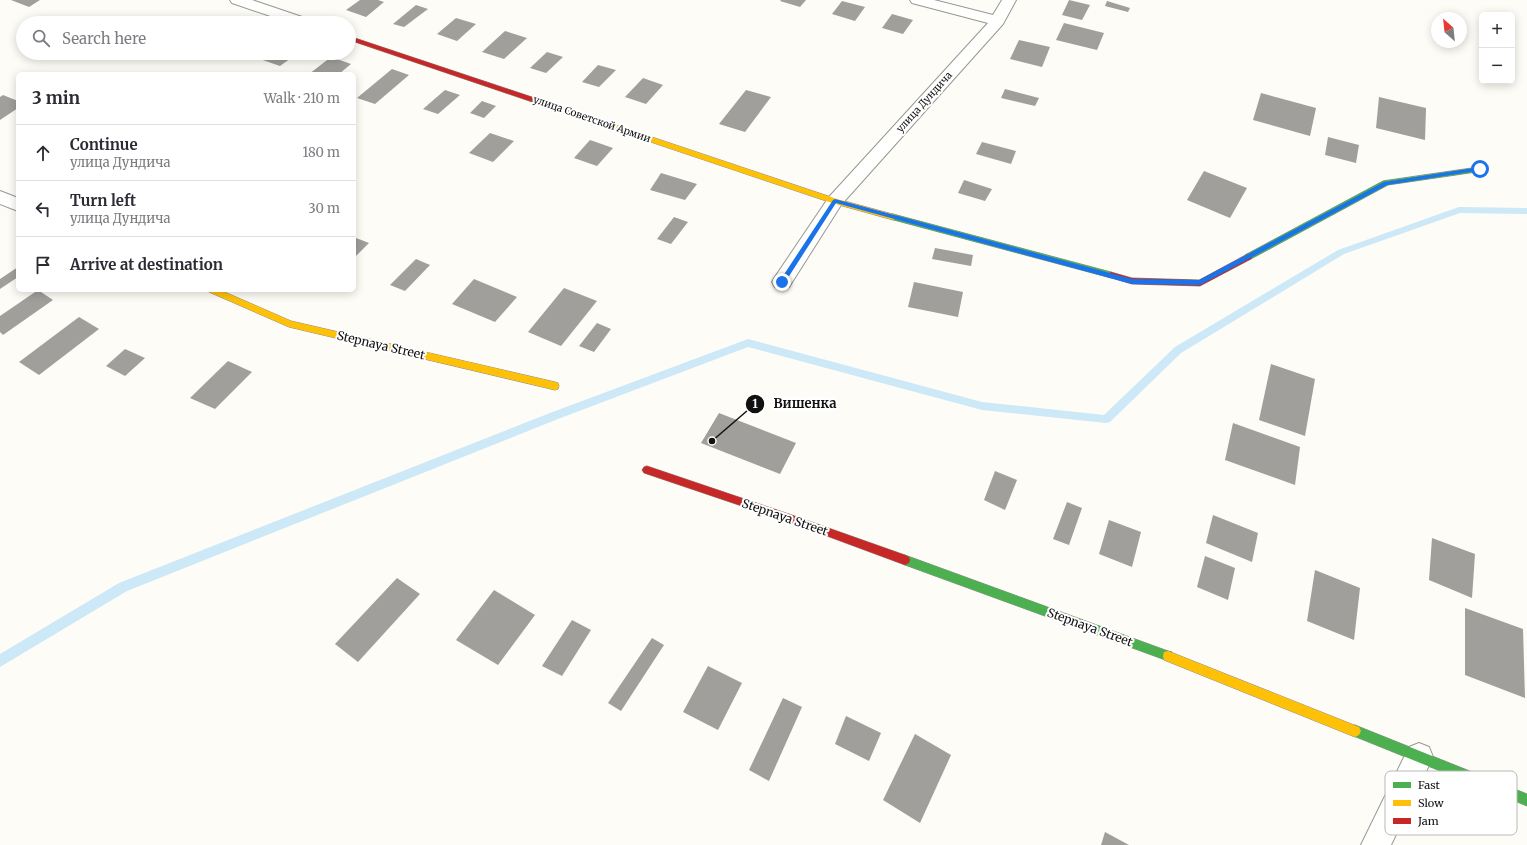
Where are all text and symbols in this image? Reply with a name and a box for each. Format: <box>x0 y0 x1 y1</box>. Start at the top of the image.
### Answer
north arrow <box>1431 12 1467 48</box>
map controls <box>1479 12 1515 84</box>
button: + <box>1479 12 1515 48</box>
search box <box>16 16 356 60</box>
icon: search <box>30 27 52 49</box>
text: Search here <box>62 29 146 48</box>
button: − <box>1479 48 1515 84</box>
street label: улица Дундича <box>893 68 955 135</box>
text: 3 min <box>32 87 80 109</box>
text: Walk · 210 m <box>264 90 340 107</box>
street label: улица Советской Армии <box>532 93 653 145</box>
text: Continue <box>70 135 138 154</box>
icon: ahead <box>32 142 54 164</box>
text: 180 m <box>302 144 340 161</box>
text: улица Дундича <box>70 154 170 171</box>
route start <box>1471 160 1489 178</box>
text: Turn left <box>70 191 136 210</box>
icon: left <box>32 198 54 220</box>
text: 30 m <box>308 200 340 217</box>
text: улица Дундича <box>70 210 170 227</box>
icon: arrive <box>32 254 54 276</box>
text: Arrive at destination <box>70 255 223 274</box>
route end <box>773 273 791 291</box>
street label: Stepnaya Street <box>336 328 427 362</box>
callout: Вишенка <box>745 391 844 416</box>
text: Вишенка <box>774 395 836 412</box>
text: 1 <box>752 396 758 411</box>
street label: Stepnaya Street <box>740 495 830 539</box>
street label: Stepnaya Street <box>1045 605 1135 650</box>
legend <box>1385 771 1517 835</box>
text: Fast <box>1418 778 1441 792</box>
text: Slow <box>1418 796 1444 810</box>
text: Jam <box>1417 814 1439 828</box>

